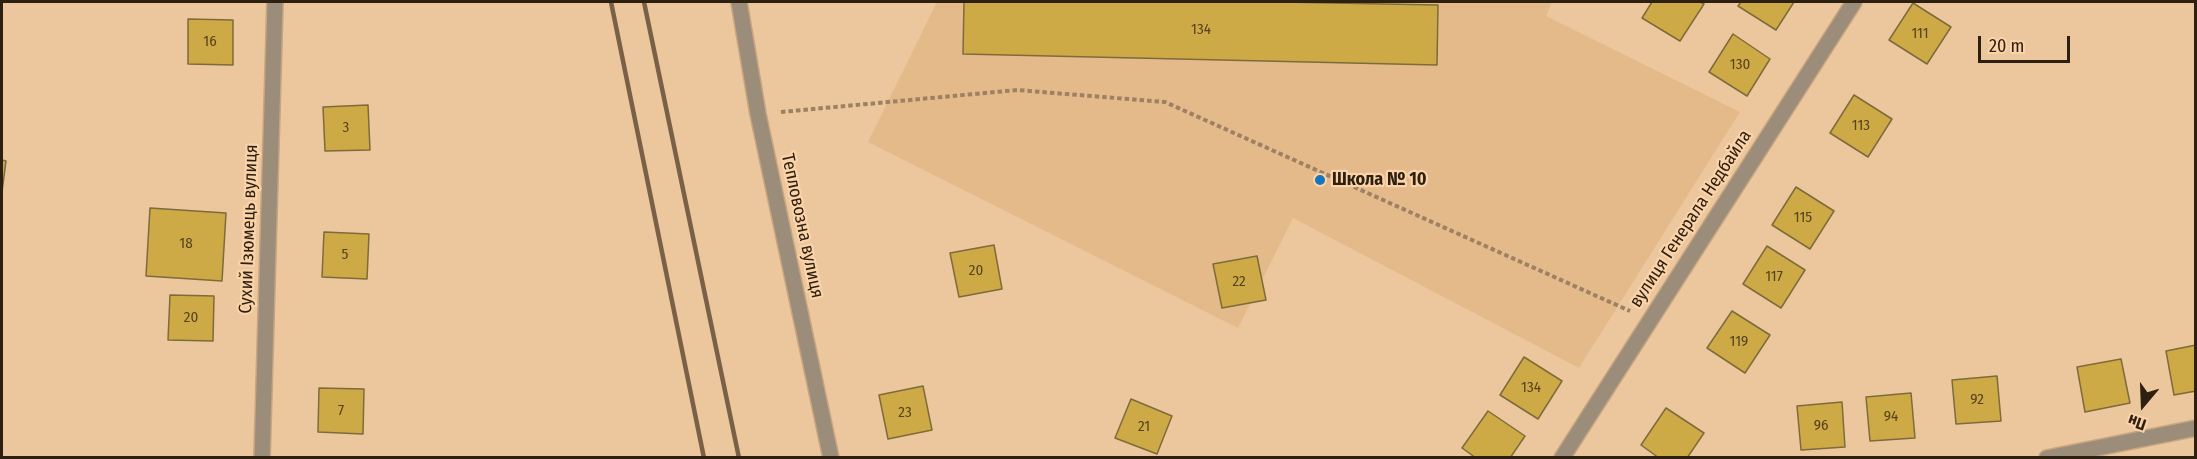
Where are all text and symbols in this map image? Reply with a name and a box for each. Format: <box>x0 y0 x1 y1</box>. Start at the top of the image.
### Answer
house number: 134 <box>1191 21 1211 39</box>
scale bar <box>1981 24 2072 62</box>
house number: 111 <box>1911 25 1929 43</box>
house number: 16 <box>203 33 217 51</box>
text: 20 m <box>1989 35 2024 57</box>
house number: 130 <box>1730 56 1750 74</box>
house number: 113 <box>1852 117 1870 135</box>
house number: 3 <box>343 119 349 137</box>
street label: вулиця Генерала Недбайла <box>1626 126 1756 312</box>
street label: Сухий Ізюмець вулиця <box>235 144 263 314</box>
street label: Тепловозна вулиця <box>776 152 828 300</box>
place label: Школа № 10 <box>1332 169 1427 191</box>
marker: Школа № 10 <box>1313 173 1327 187</box>
house number: 115 <box>1794 209 1812 227</box>
house number: 18 <box>179 235 193 253</box>
house number: 5 <box>342 246 348 264</box>
house number: 20 <box>969 262 983 280</box>
house number: 117 <box>1765 268 1783 286</box>
house number: 22 <box>1232 273 1246 291</box>
house number: 20 <box>184 309 198 327</box>
house number: 119 <box>1730 333 1748 351</box>
north arrow <box>2113 375 2173 435</box>
house number: 134 <box>1521 379 1541 397</box>
house number: 92 <box>1970 391 1984 409</box>
house number: 7 <box>338 402 344 420</box>
house number: 23 <box>898 404 912 422</box>
house number: 94 <box>1884 408 1898 426</box>
text: Пн <box>2125 411 2149 434</box>
house number: 96 <box>1814 417 1828 435</box>
house number: 21 <box>1138 418 1150 436</box>

